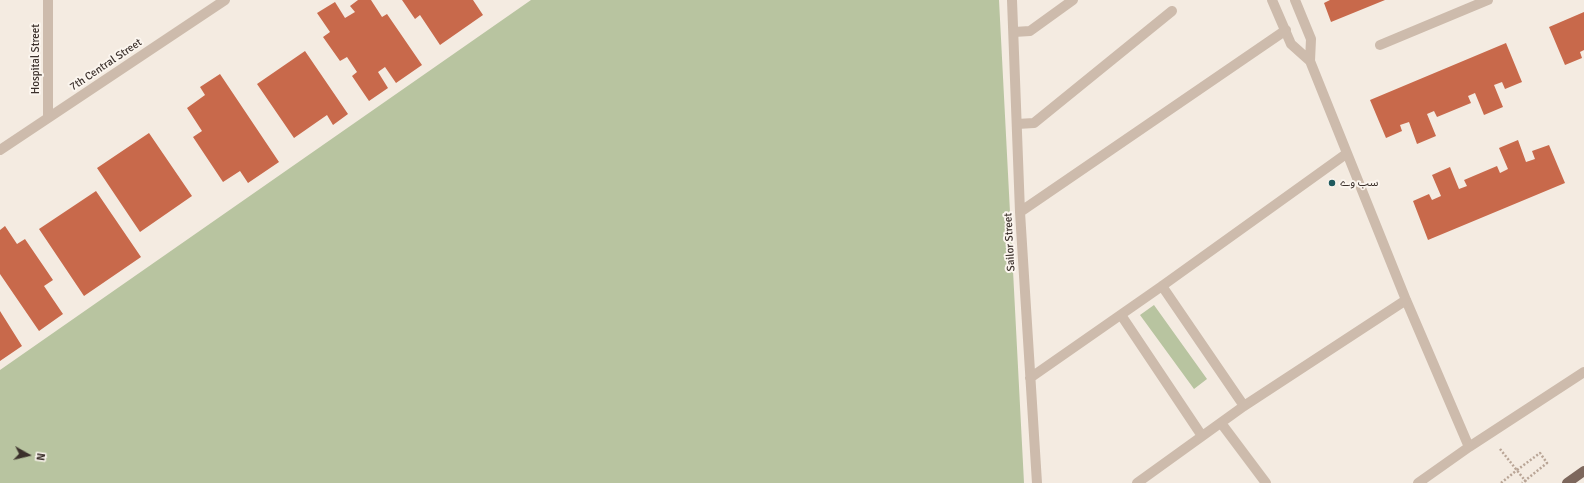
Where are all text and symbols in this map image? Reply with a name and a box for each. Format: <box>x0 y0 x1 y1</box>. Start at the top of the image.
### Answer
street label: Hospital Street <box>29 24 43 94</box>
street label: 7th Central Street <box>68 36 144 94</box>
place label: سب وے <box>1340 176 1378 190</box>
marker: سب وے <box>1327 178 1337 188</box>
street label: Sailor Street <box>1002 212 1018 272</box>
north arrow <box>8 435 48 475</box>
text: N <box>33 452 47 461</box>

